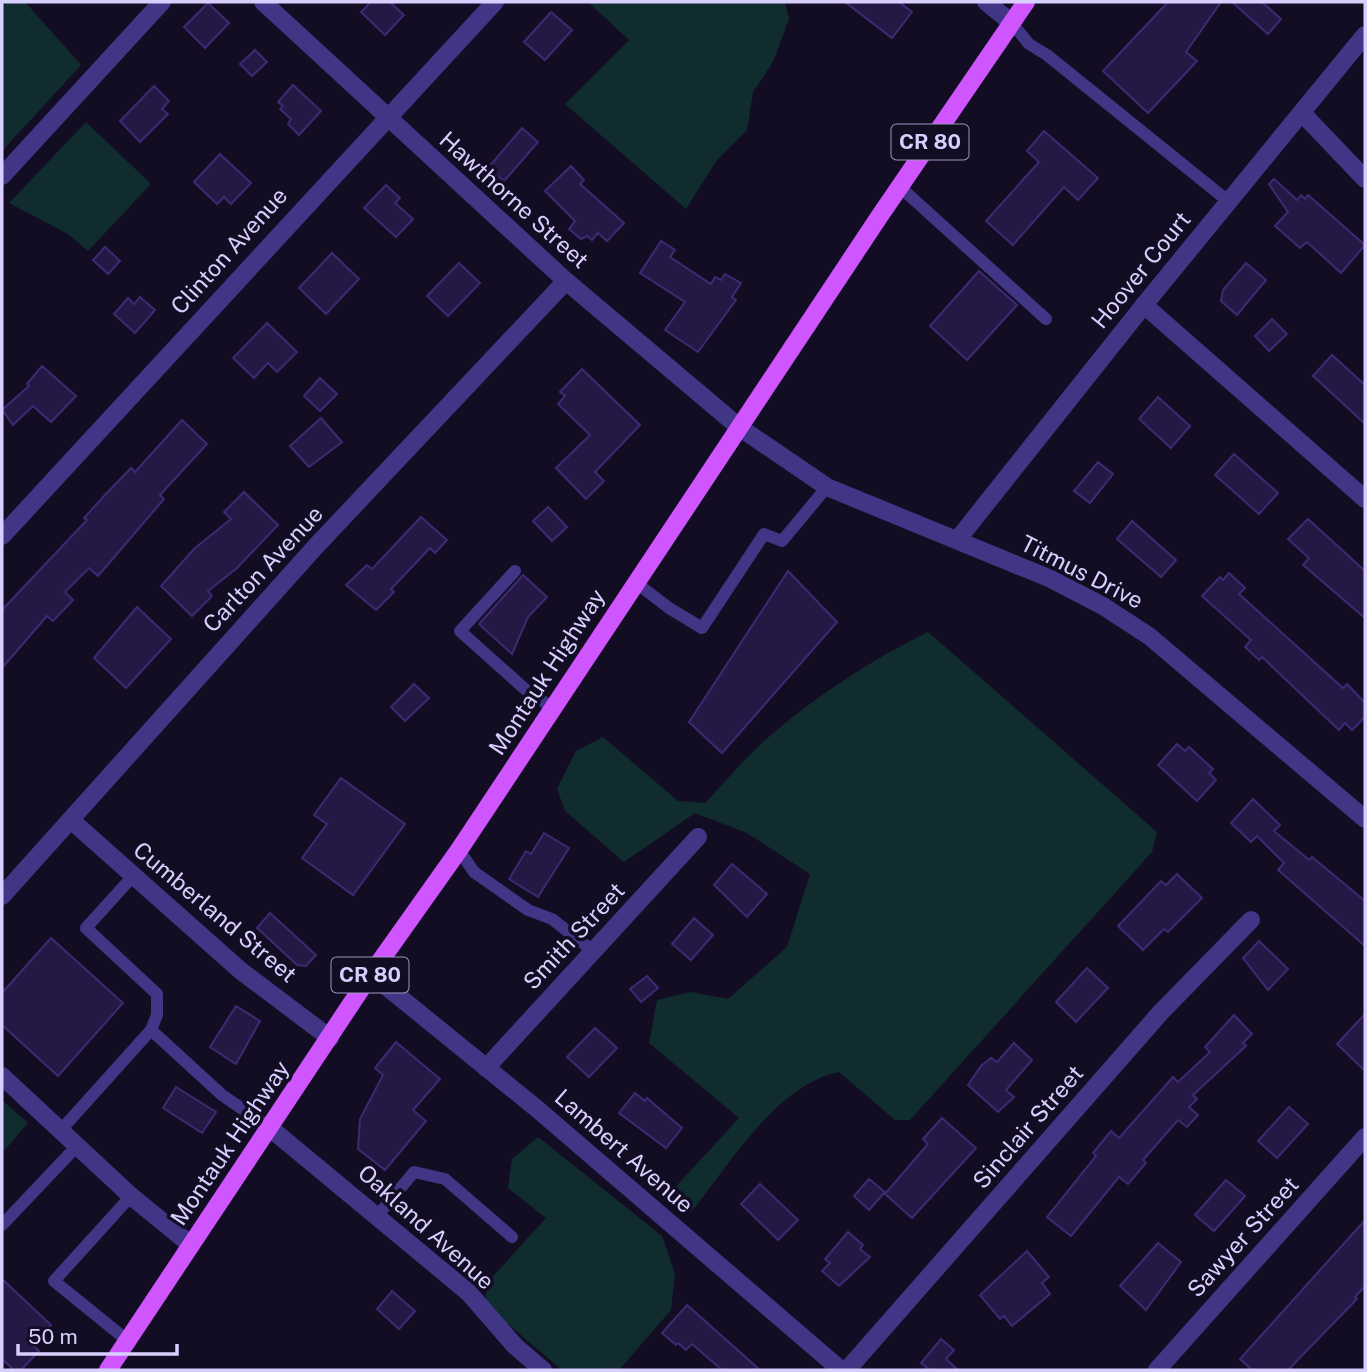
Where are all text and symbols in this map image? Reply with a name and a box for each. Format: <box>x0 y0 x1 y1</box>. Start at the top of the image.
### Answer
road number: CR 80 <box>892 124 968 160</box>
street label: Hawthorne Street <box>434 126 594 274</box>
street label: Clinton Avenue <box>165 182 292 319</box>
street label: Hoover Court <box>1085 206 1196 333</box>
street label: Carlton Avenue <box>197 500 328 637</box>
street label: Titmus Drive <box>1017 529 1148 614</box>
street label: Montauk Highway <box>483 584 610 760</box>
street label: Cumberland Street <box>128 836 302 988</box>
street label: Smith Street <box>517 877 630 995</box>
road number: CR 80 <box>332 958 408 992</box>
street label: Montauk Highway <box>165 1055 295 1230</box>
street label: Sinclair Street <box>967 1060 1088 1194</box>
street label: Lambert Avenue <box>550 1083 699 1218</box>
street label: Oakland Avenue <box>353 1159 500 1295</box>
street label: Sawyer Street <box>1182 1171 1304 1302</box>
scale bar <box>18 1312 177 1356</box>
text: 50 m <box>28 1324 78 1349</box>

